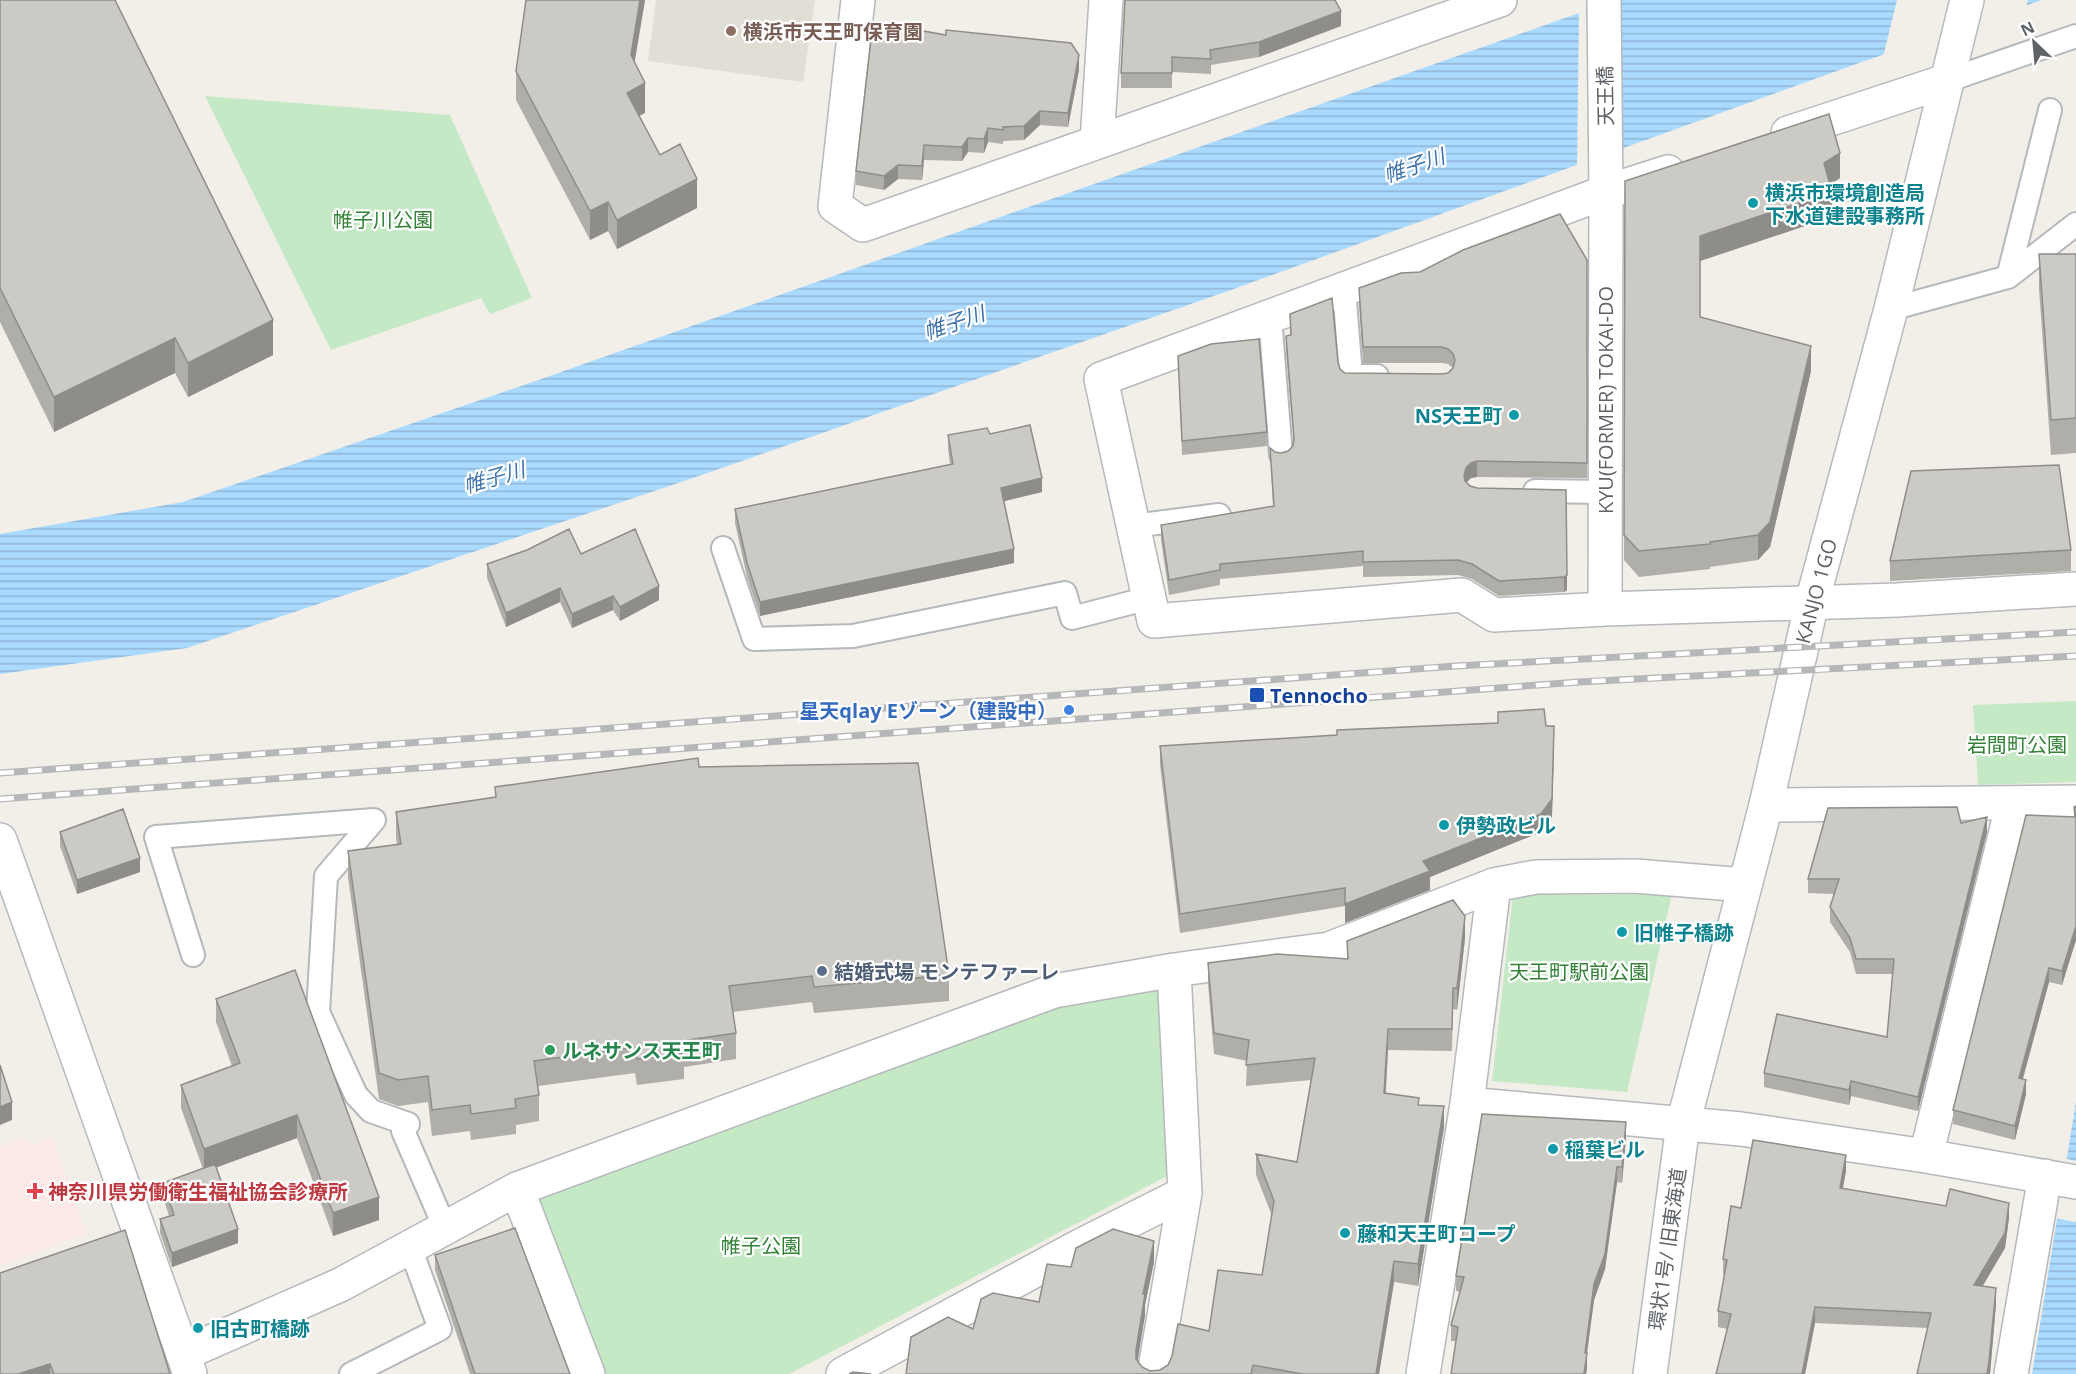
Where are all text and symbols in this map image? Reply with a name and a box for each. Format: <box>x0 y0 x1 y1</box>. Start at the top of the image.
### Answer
north arrow <box>2004 12 2064 72</box>
text: N <box>2017 16 2038 41</box>
place label: 横浜市天王町保育園 <box>743 18 923 45</box>
marker: 横浜市天王町保育園 <box>724 24 738 38</box>
street label: 天王橋 <box>1591 66 1619 126</box>
water label: 帷子川 <box>1380 141 1450 188</box>
place label: 横浜市環境創造局 下水道建設事務所 <box>1765 179 1925 229</box>
marker: 横浜市環境創造局 下水道建設事務所 <box>1746 196 1760 210</box>
park label: 帷子川公園 <box>333 206 433 233</box>
street label: KYU(FORMER) TOKAI-DO <box>1592 286 1619 514</box>
water label: 帷子川 <box>920 298 990 345</box>
place label: NS天王町 <box>1415 402 1502 429</box>
marker: NS天王町 <box>1507 408 1521 422</box>
water label: 帷子川 <box>460 454 530 499</box>
street label: KANJO 1GO <box>1789 536 1843 646</box>
place label: Tennocho <box>1270 682 1368 709</box>
marker: Tennocho <box>1248 686 1266 704</box>
place label: 星天qlay Eゾーン（建設中） <box>799 697 1057 724</box>
marker: 星天qlay Eゾーン（建設中） <box>1062 703 1076 717</box>
park label: 岩間町公園 <box>1967 731 2067 758</box>
place label: 伊勢政ビル <box>1456 812 1556 839</box>
marker: 伊勢政ビル <box>1437 818 1451 832</box>
place label: 旧帷子橋跡 <box>1634 919 1734 946</box>
marker: 旧帷子橋跡 <box>1615 925 1629 939</box>
place label: 結婚式場 モンテファーレ <box>834 958 1059 985</box>
park label: 天王町駅前公園 <box>1509 958 1649 985</box>
marker: 結婚式場 モンテファーレ <box>815 964 829 978</box>
place label: ルネサンス天王町 <box>562 1037 722 1064</box>
marker: ルネサンス天王町 <box>543 1043 557 1057</box>
place label: 稲葉ビル <box>1565 1136 1645 1163</box>
marker: 稲葉ビル <box>1546 1142 1560 1156</box>
street label: 環状1号/ 旧東海道 <box>1642 1166 1692 1332</box>
place label: 神奈川県労働衛生福祉協会診療所 <box>48 1178 348 1205</box>
marker: 神奈川県労働衛生福祉協会診療所 <box>26 1182 44 1200</box>
place label: 藤和天王町コープ <box>1357 1220 1516 1247</box>
marker: 藤和天王町コープ <box>1338 1226 1352 1240</box>
park label: 帷子公園 <box>721 1232 801 1259</box>
place label: 旧古町橋跡 <box>210 1315 310 1342</box>
marker: 旧古町橋跡 <box>191 1321 205 1335</box>

